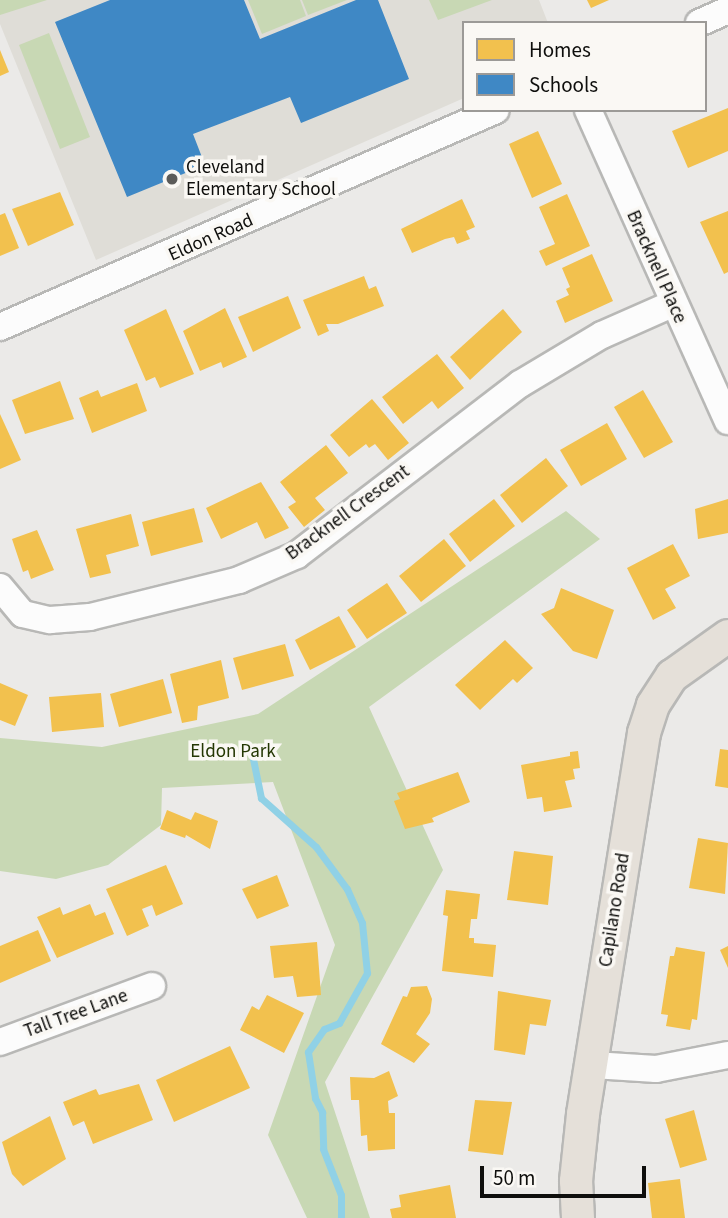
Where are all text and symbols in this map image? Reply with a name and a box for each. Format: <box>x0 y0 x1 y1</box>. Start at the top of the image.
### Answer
legend <box>462 21 707 112</box>
text: Homes <box>529 35 591 65</box>
text: Schools <box>529 70 598 100</box>
place label: Cleveland Elementary School <box>186 157 336 201</box>
marker: Cleveland Elementary School <box>164 171 180 187</box>
street label: Bracknell Place <box>621 207 691 327</box>
street label: Eldon Road <box>165 209 257 267</box>
street label: Bracknell Crescent <box>282 460 414 566</box>
park label: Eldon Park <box>190 741 276 763</box>
street label: Capilano Road <box>595 851 635 969</box>
street label: Tall Tree Lane <box>21 985 131 1043</box>
scale bar <box>483 1152 649 1196</box>
text: 50 m <box>493 1163 535 1193</box>

